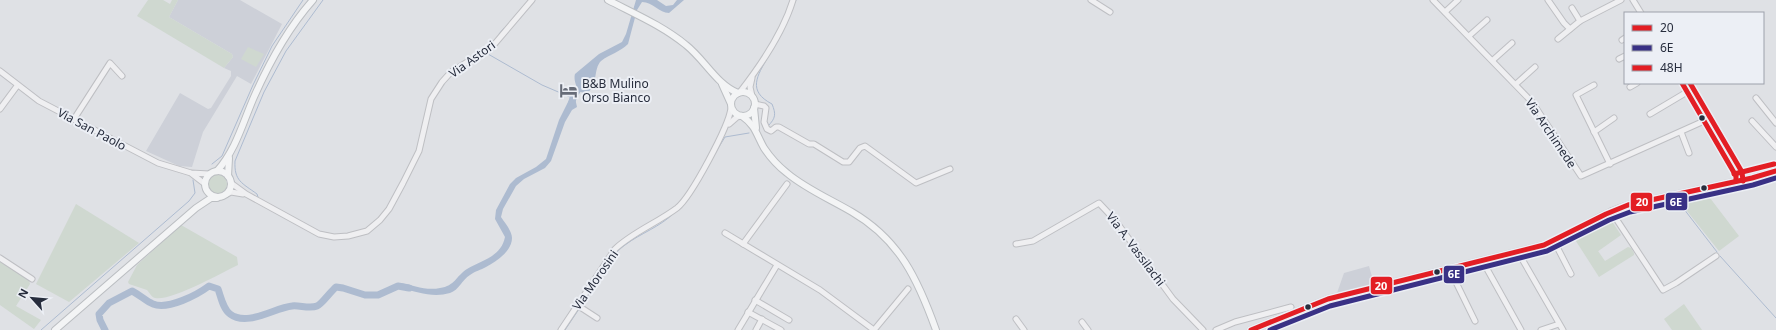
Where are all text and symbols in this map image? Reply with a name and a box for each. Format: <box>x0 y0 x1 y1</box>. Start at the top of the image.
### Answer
legend <box>1624 12 1764 84</box>
text: 20 <box>1660 19 1674 36</box>
street label: Via Astori <box>445 36 499 82</box>
text: 6E <box>1660 39 1674 56</box>
text: 48H <box>1660 59 1683 76</box>
place label: B&B Mulino Orso Bianco <box>582 75 651 106</box>
hotel icon: B&B Mulino Orso Bianco <box>559 80 579 100</box>
street label: Via Archimede <box>1521 95 1581 171</box>
street label: Via San Paolo <box>55 104 129 154</box>
unlabelled marker <box>1697 113 1707 123</box>
unlabelled marker <box>1699 183 1709 193</box>
line badge: 20 <box>1630 192 1653 212</box>
line badge: 6E <box>1665 192 1688 211</box>
text: 20 <box>1636 194 1648 209</box>
text: 6E <box>1670 194 1682 209</box>
street label: Via A. Vassilachi <box>1103 209 1169 289</box>
street label: Via Morosini <box>568 247 622 313</box>
line badge: 6E <box>1443 265 1465 284</box>
text: 6E <box>1448 266 1460 281</box>
unlabelled marker <box>1432 267 1442 277</box>
line badge: 20 <box>1370 276 1393 295</box>
north arrow <box>12 278 52 318</box>
text: 20 <box>1375 278 1387 293</box>
text: N <box>14 286 31 301</box>
unlabelled marker <box>1303 302 1313 312</box>

